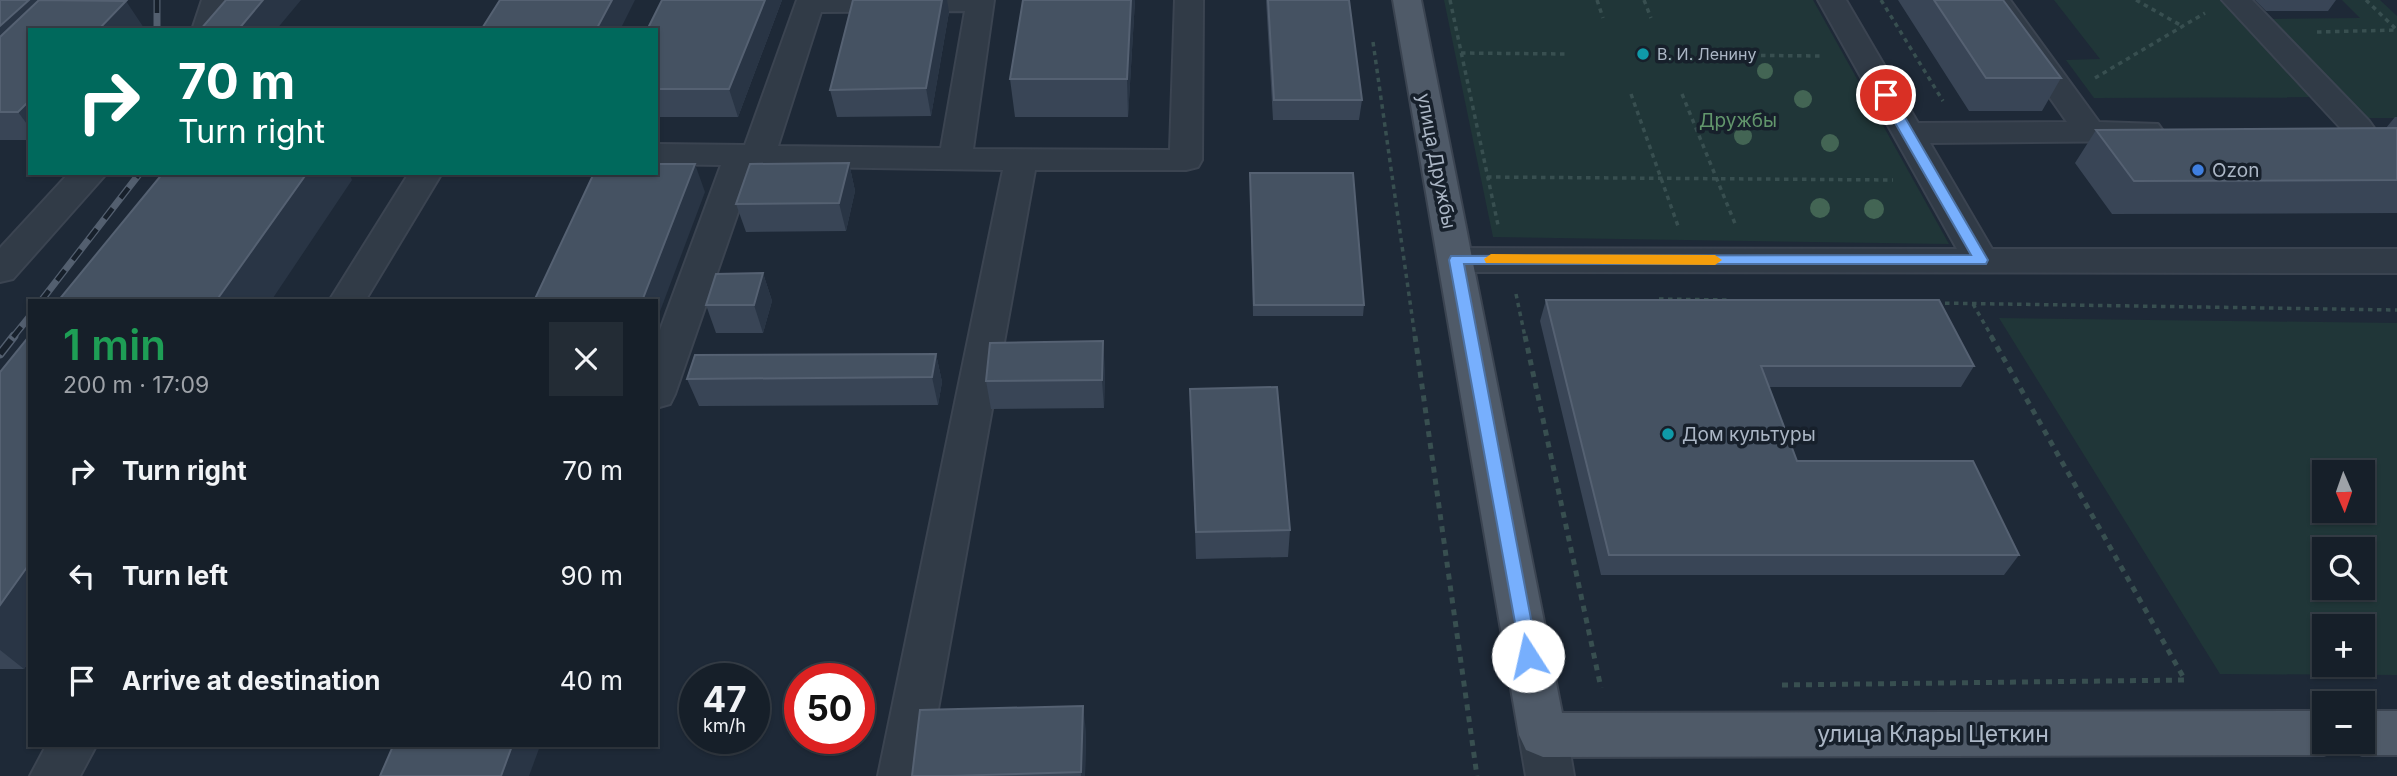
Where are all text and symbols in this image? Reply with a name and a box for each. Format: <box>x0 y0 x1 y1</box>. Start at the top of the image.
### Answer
place label: В. И. Ленину <box>1657 44 1756 64</box>
marker: В. И. Ленину <box>1635 46 1651 62</box>
text: 70 m <box>178 52 295 111</box>
icon: right <box>63 56 154 147</box>
pin <box>1856 65 1916 125</box>
icon: arrive <box>1867 76 1905 114</box>
street label: улица Дружбы <box>1412 91 1461 231</box>
park label: Дружбы <box>1699 109 1777 132</box>
text: Turn right <box>178 112 325 151</box>
place label: Ozon <box>2212 159 2259 182</box>
marker: Ozon <box>2190 162 2206 178</box>
text: 1 min <box>63 319 166 370</box>
button: close <box>549 322 623 396</box>
text: 200 m · 17:09 <box>63 371 209 399</box>
place label: Дом культуры <box>1682 423 1816 446</box>
marker: Дом культуры <box>1660 426 1676 442</box>
icon: right <box>63 452 101 490</box>
text: Turn right <box>122 455 247 486</box>
text: 70 m <box>562 455 623 486</box>
north arrow <box>2312 460 2375 523</box>
map controls <box>2312 460 2375 754</box>
button: search <box>2312 537 2375 600</box>
icon: left <box>63 557 101 595</box>
text: Turn left <box>122 560 228 591</box>
text: 90 m <box>560 560 623 591</box>
button: + <box>2312 614 2375 677</box>
position arrow <box>1491 619 1565 693</box>
icon: arrive <box>63 662 101 700</box>
speed limit sign: 50 <box>784 663 875 754</box>
text: Arrive at destination <box>122 665 381 696</box>
text: 40 m <box>560 665 623 696</box>
text: 47 <box>702 678 747 720</box>
button: − <box>2312 691 2375 754</box>
text: km/h <box>703 715 746 736</box>
street label: улица Клары Цеткин <box>1817 720 2049 748</box>

